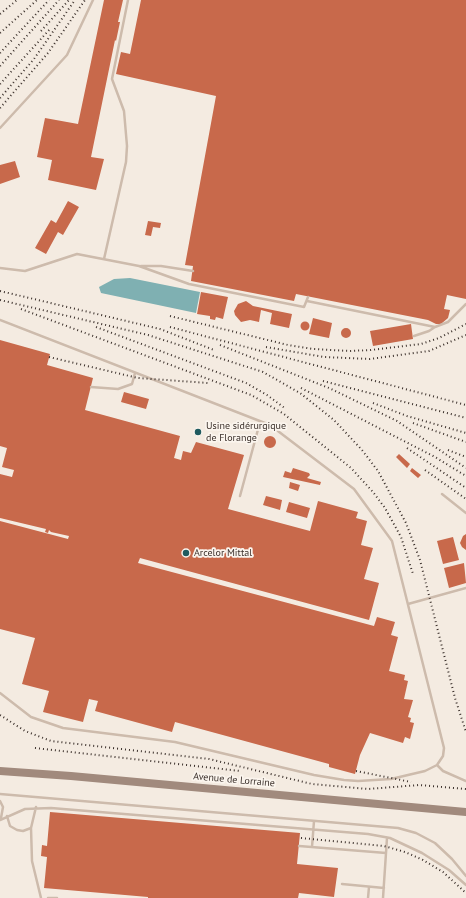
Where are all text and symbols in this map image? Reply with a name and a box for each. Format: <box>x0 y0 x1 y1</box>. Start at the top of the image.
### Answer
place label: Usine sidérurgique de Florange <box>206 420 286 444</box>
marker: Usine sidérurgique de Florange <box>193 427 203 437</box>
place label: Arcelor Mittal <box>194 547 252 559</box>
marker: Arcelor Mittal <box>181 548 191 558</box>
street label: Avenue de Lorraine <box>193 770 275 790</box>

